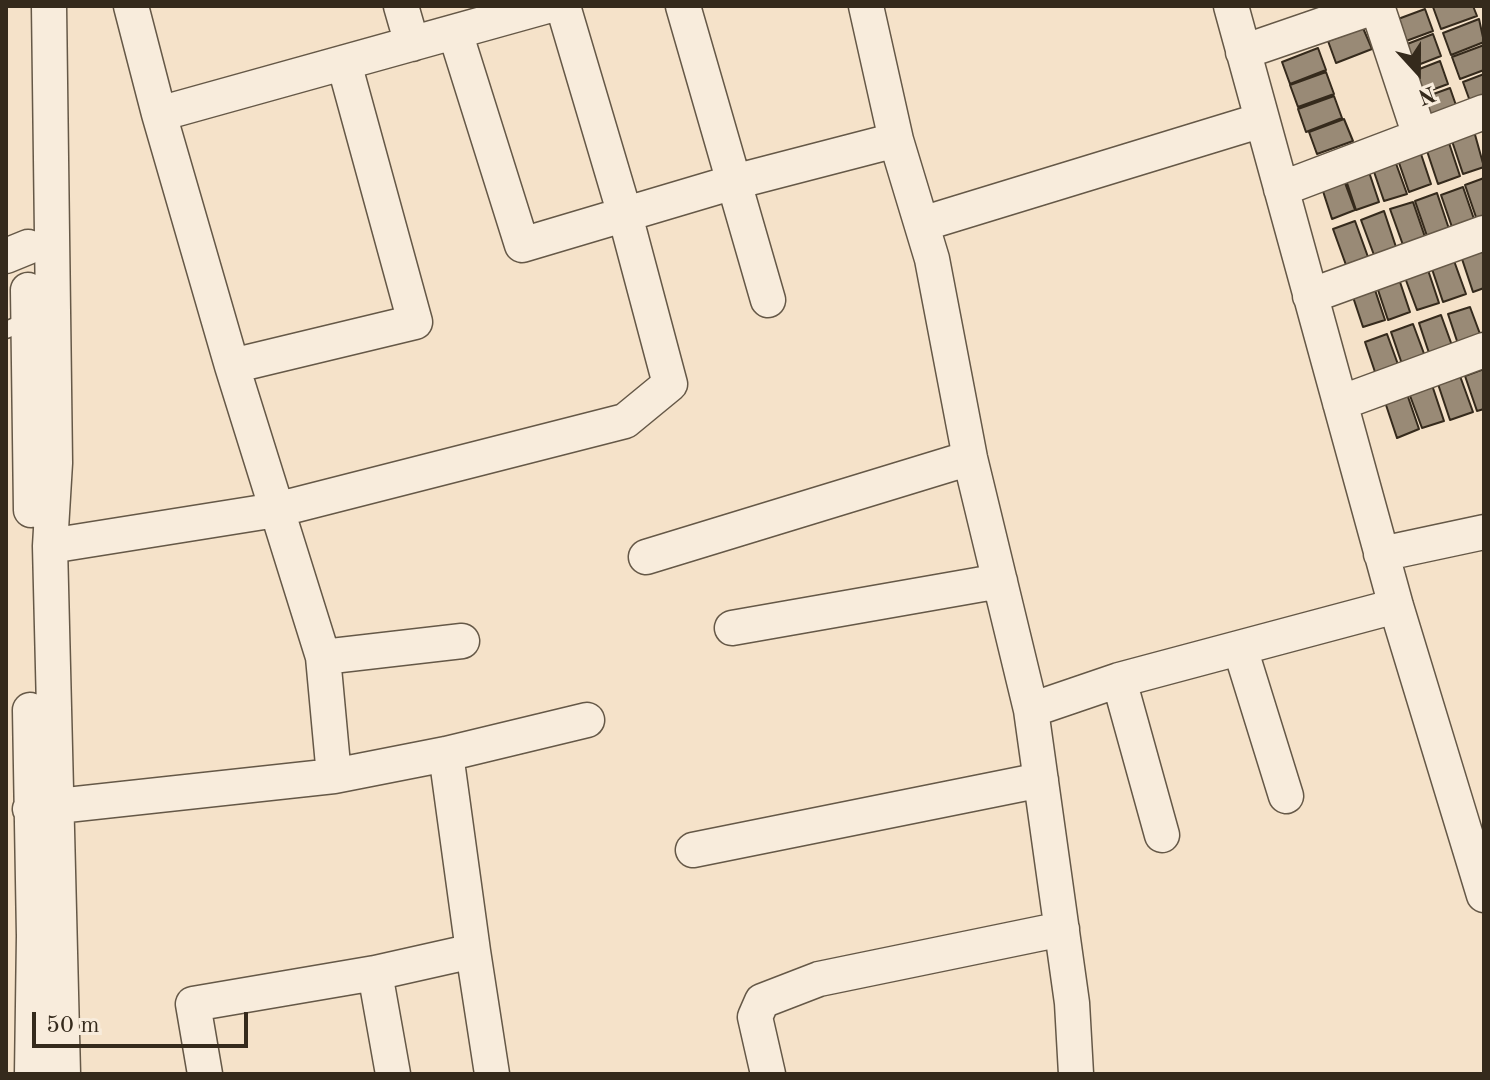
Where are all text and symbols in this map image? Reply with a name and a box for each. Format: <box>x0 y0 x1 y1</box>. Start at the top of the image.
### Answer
north arrow <box>1378 32 1458 112</box>
text: N <box>1415 81 1438 108</box>
scale bar <box>36 996 252 1046</box>
text: 50 m <box>46 1014 100 1038</box>

